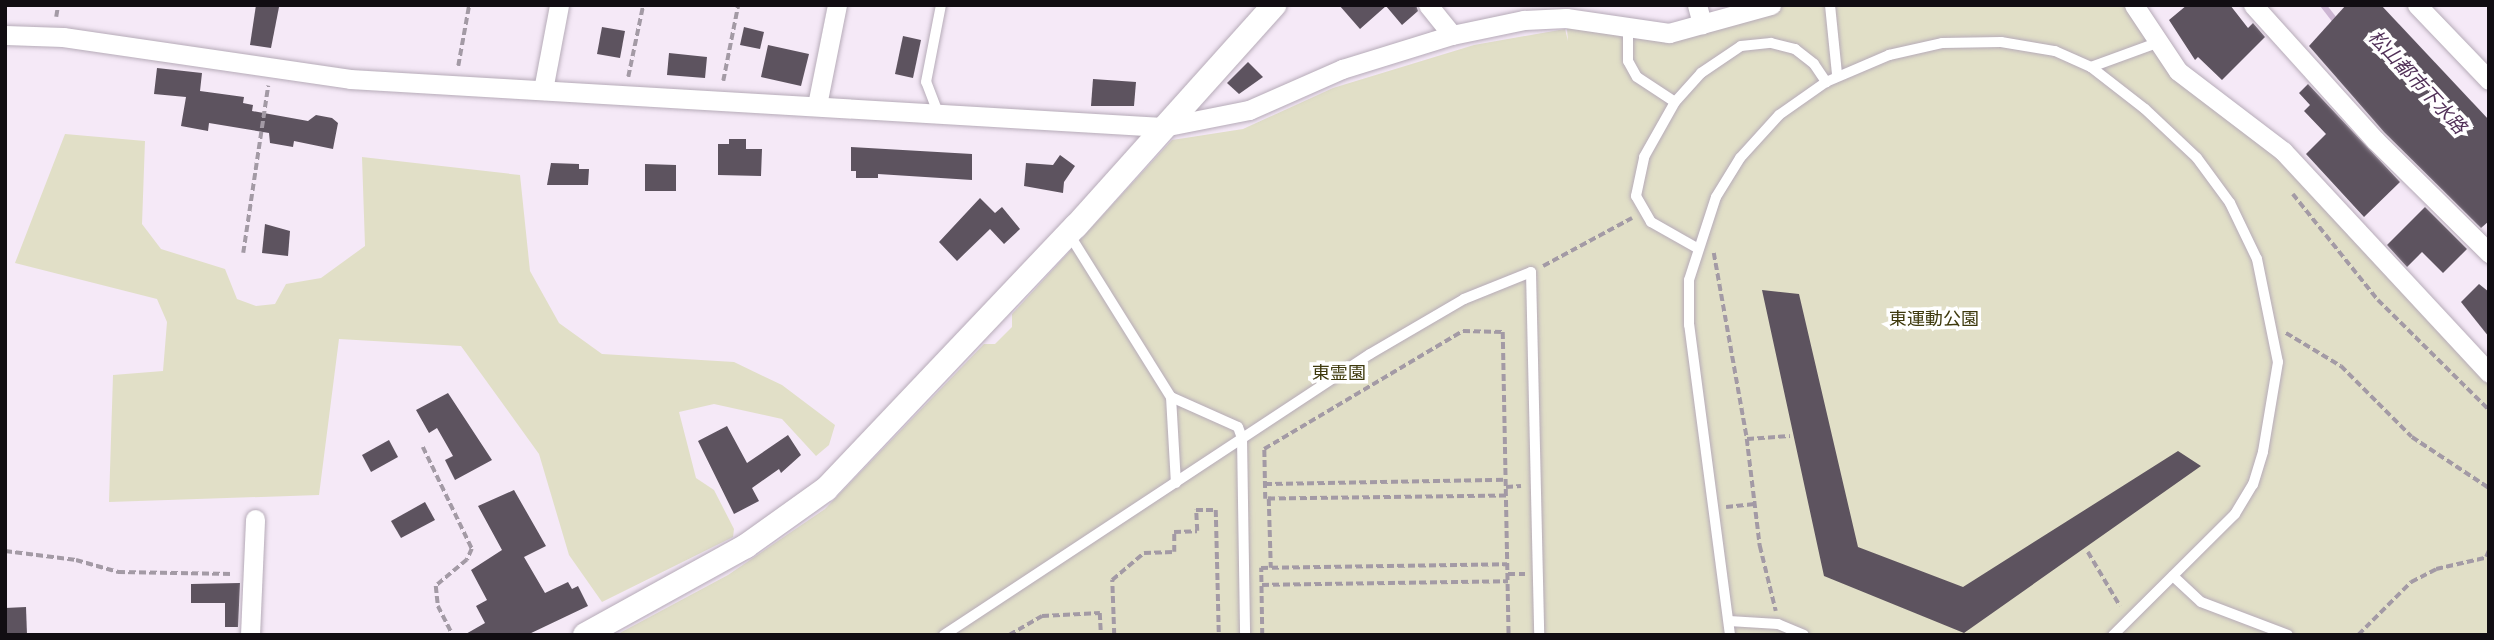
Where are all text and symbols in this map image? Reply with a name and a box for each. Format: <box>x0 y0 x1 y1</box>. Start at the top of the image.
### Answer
water label: 松山都市下水路 <box>2363 26 2471 138</box>
park label: 東運動公園 <box>1889 308 1979 330</box>
park label: 東霊園 <box>1312 362 1366 384</box>

